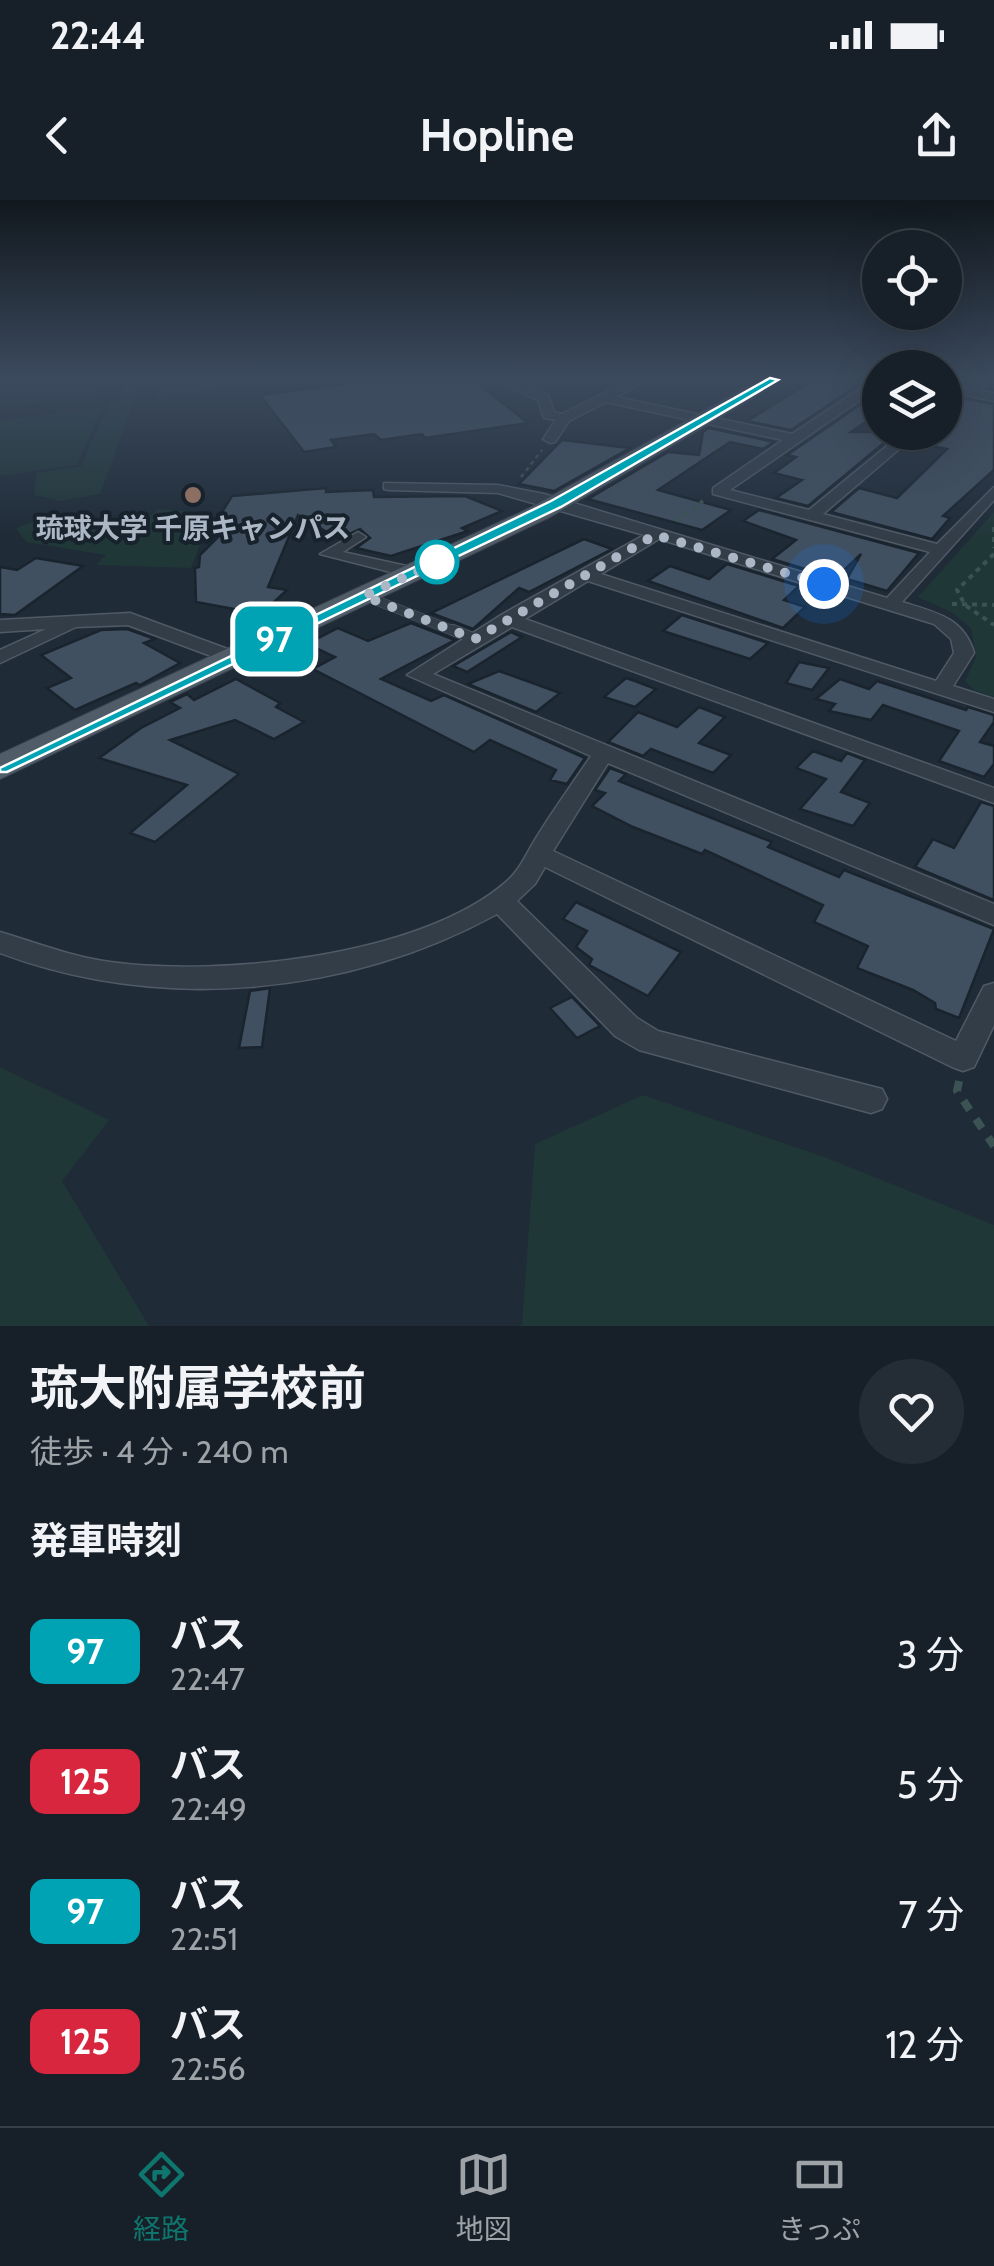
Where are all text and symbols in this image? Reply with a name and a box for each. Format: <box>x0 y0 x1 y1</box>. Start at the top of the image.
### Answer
text: 22:44 <box>50 12 146 59</box>
icon: back <box>30 108 85 163</box>
text: Hopline <box>420 108 574 162</box>
icon: share <box>909 108 964 163</box>
map controls <box>862 230 962 450</box>
button: locate <box>862 230 962 330</box>
button: layers <box>862 350 962 450</box>
marker: 琉球大学 千原キャンパス <box>182 484 204 506</box>
place label: 琉球大学 千原キャンパス <box>36 511 350 545</box>
unlabelled marker <box>416 541 458 583</box>
your location <box>799 559 849 609</box>
line badge: 97 <box>229 606 319 672</box>
text: 97 <box>255 618 293 661</box>
text: 琉大附属学校前 <box>30 1359 366 1417</box>
button: heart <box>859 1359 964 1464</box>
text: 徒歩 · 4 分 · 240 m <box>30 1432 289 1471</box>
text: 発車時刻 <box>30 1517 182 1564</box>
text: バス <box>170 1611 246 1658</box>
text: 97 <box>66 1630 104 1673</box>
text: 3 分 <box>897 1631 964 1678</box>
text: 22:47 <box>170 1659 245 1698</box>
text: バス <box>170 1741 246 1788</box>
text: 125 <box>60 1760 110 1803</box>
text: 5 分 <box>897 1761 964 1808</box>
text: 22:49 <box>170 1789 247 1828</box>
text: バス <box>170 1871 246 1918</box>
text: 97 <box>66 1890 104 1933</box>
text: 7 分 <box>898 1891 964 1938</box>
text: 22:51 <box>170 1919 238 1958</box>
text: バス <box>170 2001 246 2048</box>
text: 125 <box>60 2020 110 2063</box>
text: 12 分 <box>885 2021 964 2068</box>
text: 22:56 <box>170 2049 246 2088</box>
tab: 経路 <box>133 2147 189 2247</box>
tab: 地図 <box>456 2147 512 2247</box>
tab: きっぷ <box>778 2147 861 2247</box>

